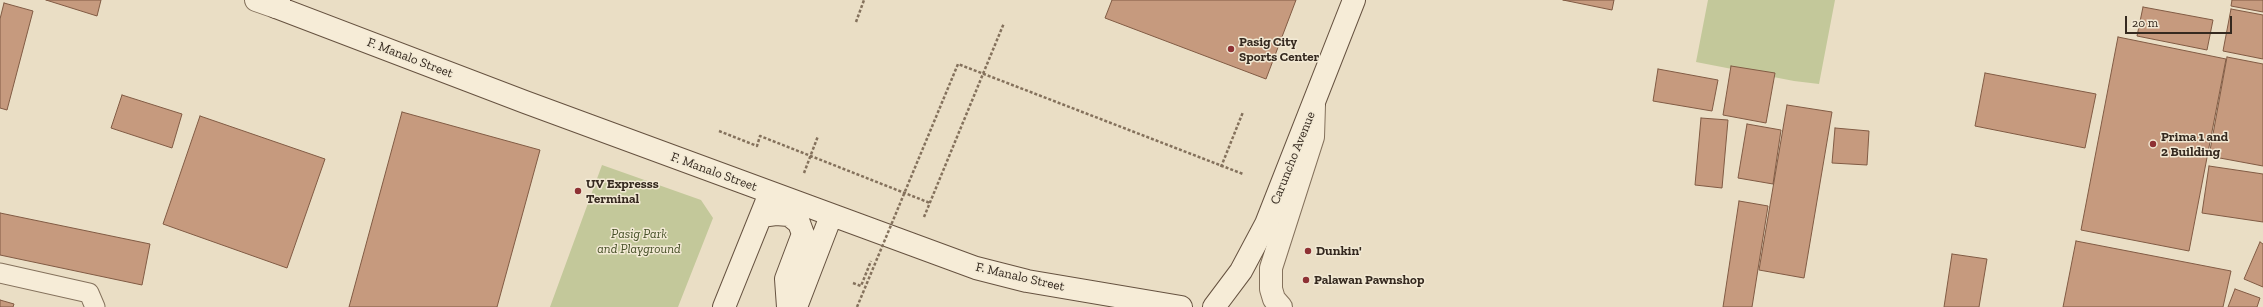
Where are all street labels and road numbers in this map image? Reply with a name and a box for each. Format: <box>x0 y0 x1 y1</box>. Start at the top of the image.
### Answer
street label: F. Manalo Street <box>365 34 455 82</box>
street label: Caruncho Avenue <box>1267 109 1319 207</box>
street label: F. Manalo Street <box>669 149 759 195</box>
street label: F. Manalo Street <box>974 259 1066 295</box>

